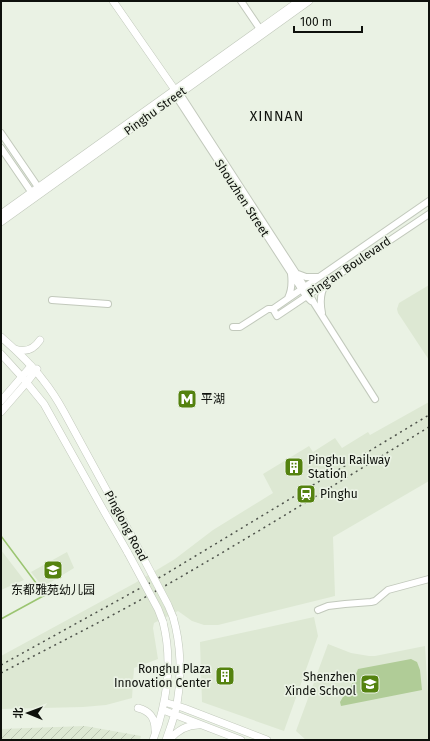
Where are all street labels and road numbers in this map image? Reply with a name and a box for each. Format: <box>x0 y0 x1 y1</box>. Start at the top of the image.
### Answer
street label: Pinghu Street <box>121 83 189 138</box>
street label: Shouzhen Street <box>212 157 273 240</box>
street label: Ping'an Boulevard <box>305 234 393 300</box>
street label: Pinglong Road <box>101 488 151 564</box>

